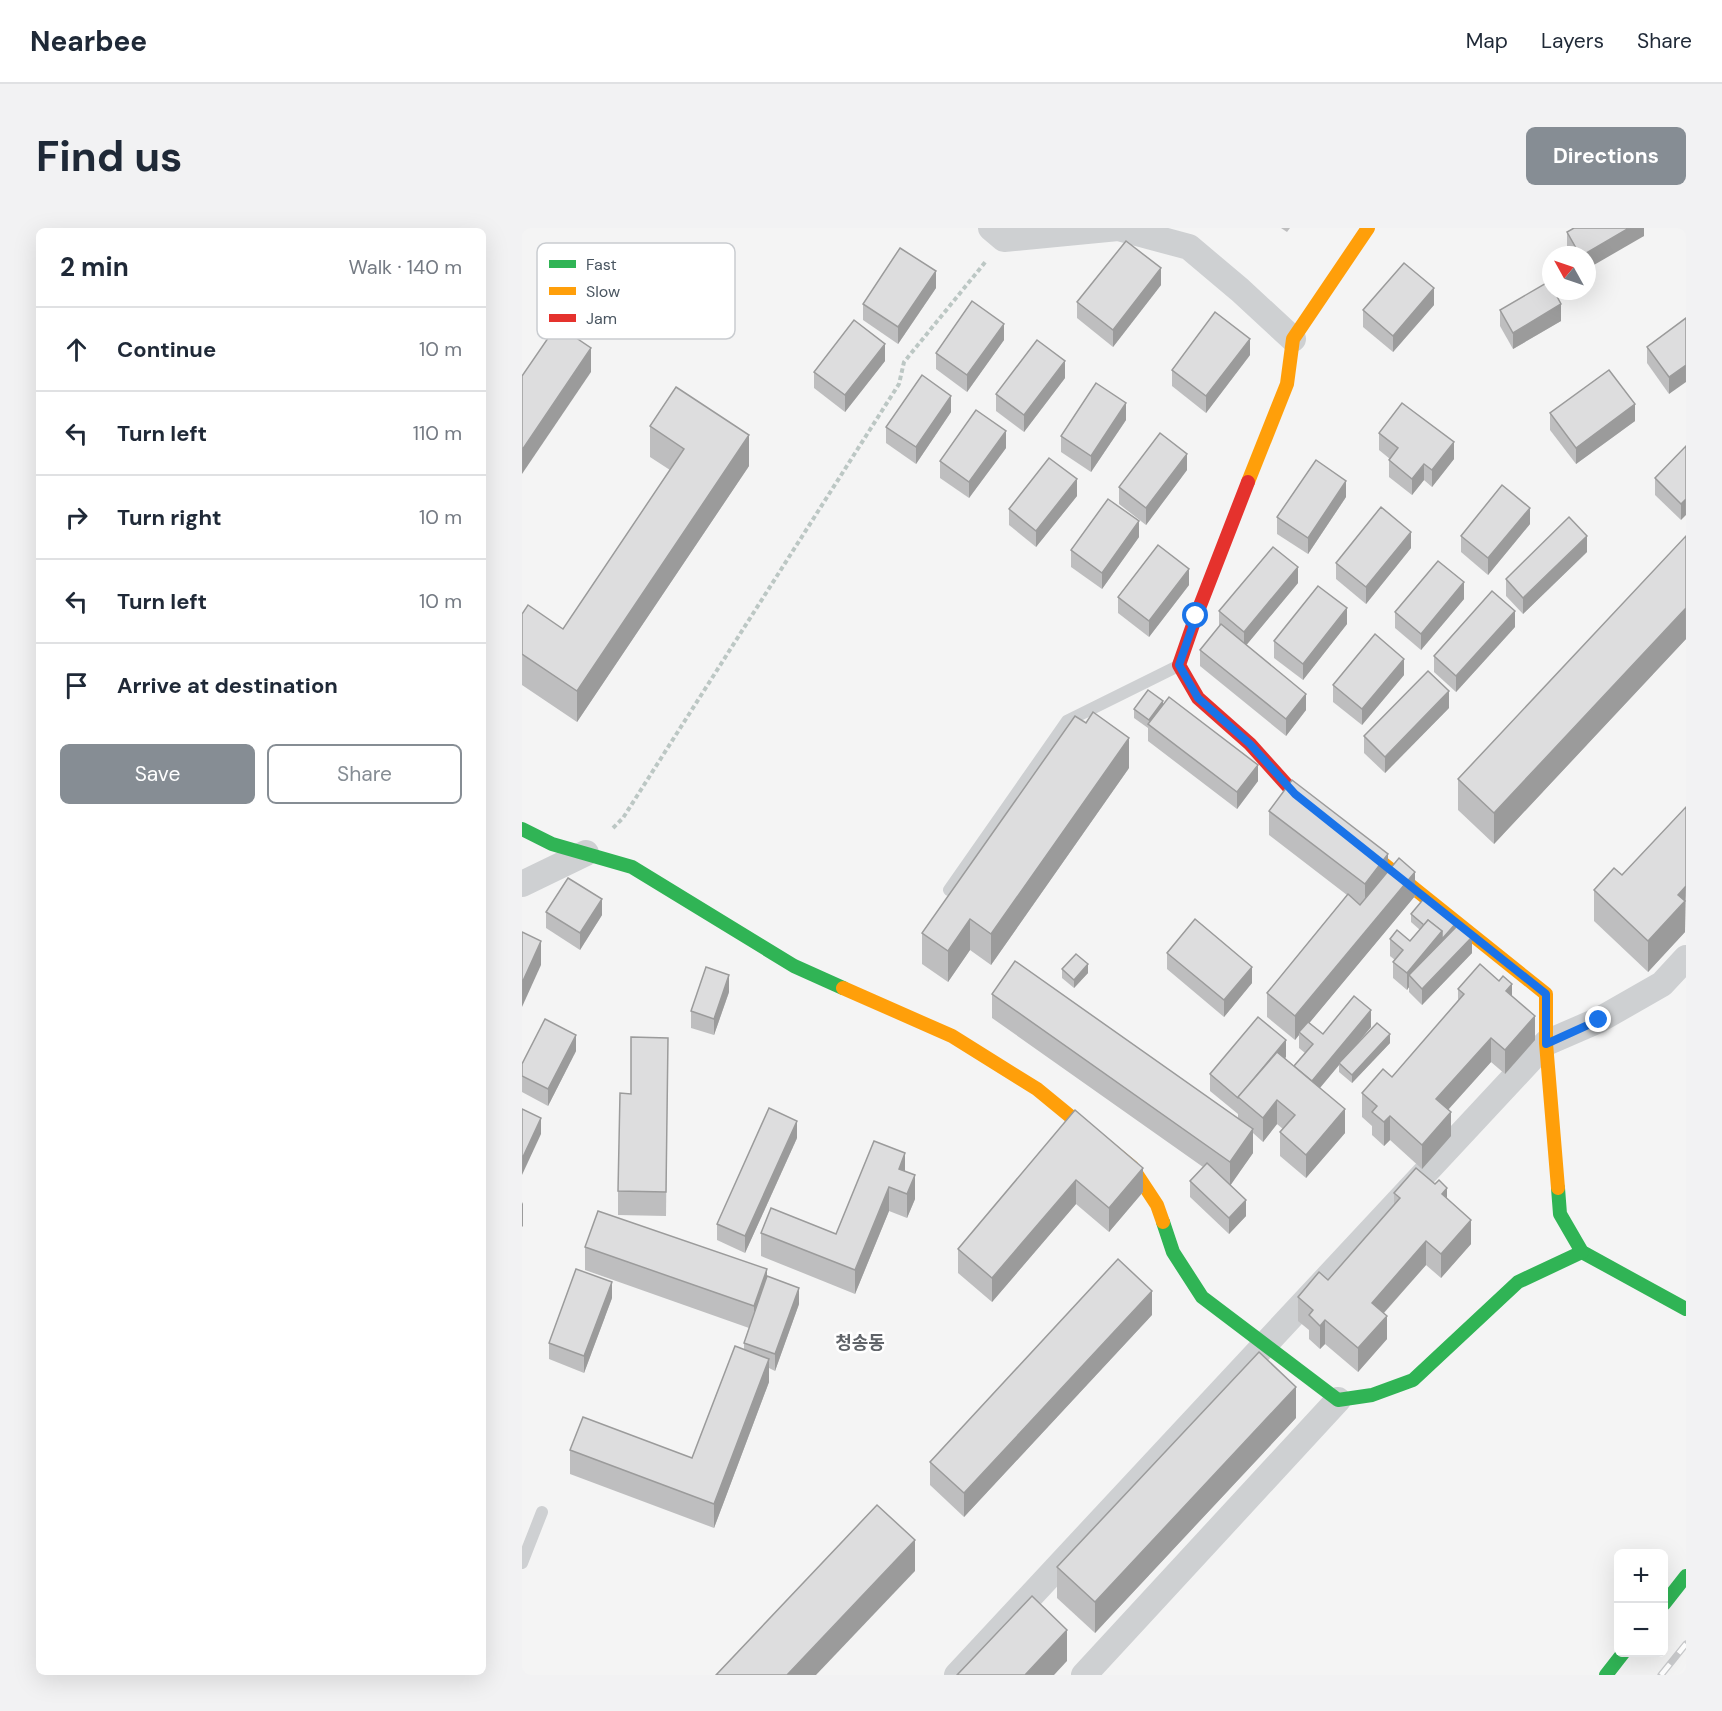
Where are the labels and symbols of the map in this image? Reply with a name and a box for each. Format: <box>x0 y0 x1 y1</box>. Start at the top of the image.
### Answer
legend <box>537 243 735 339</box>
north arrow <box>1542 246 1596 300</box>
text: Fast <box>586 254 617 275</box>
text: Slow <box>586 281 620 302</box>
text: Jam <box>586 308 617 329</box>
route start <box>1182 602 1208 628</box>
route end <box>1585 1006 1611 1032</box>
district label: 청송동 <box>835 1331 885 1355</box>

